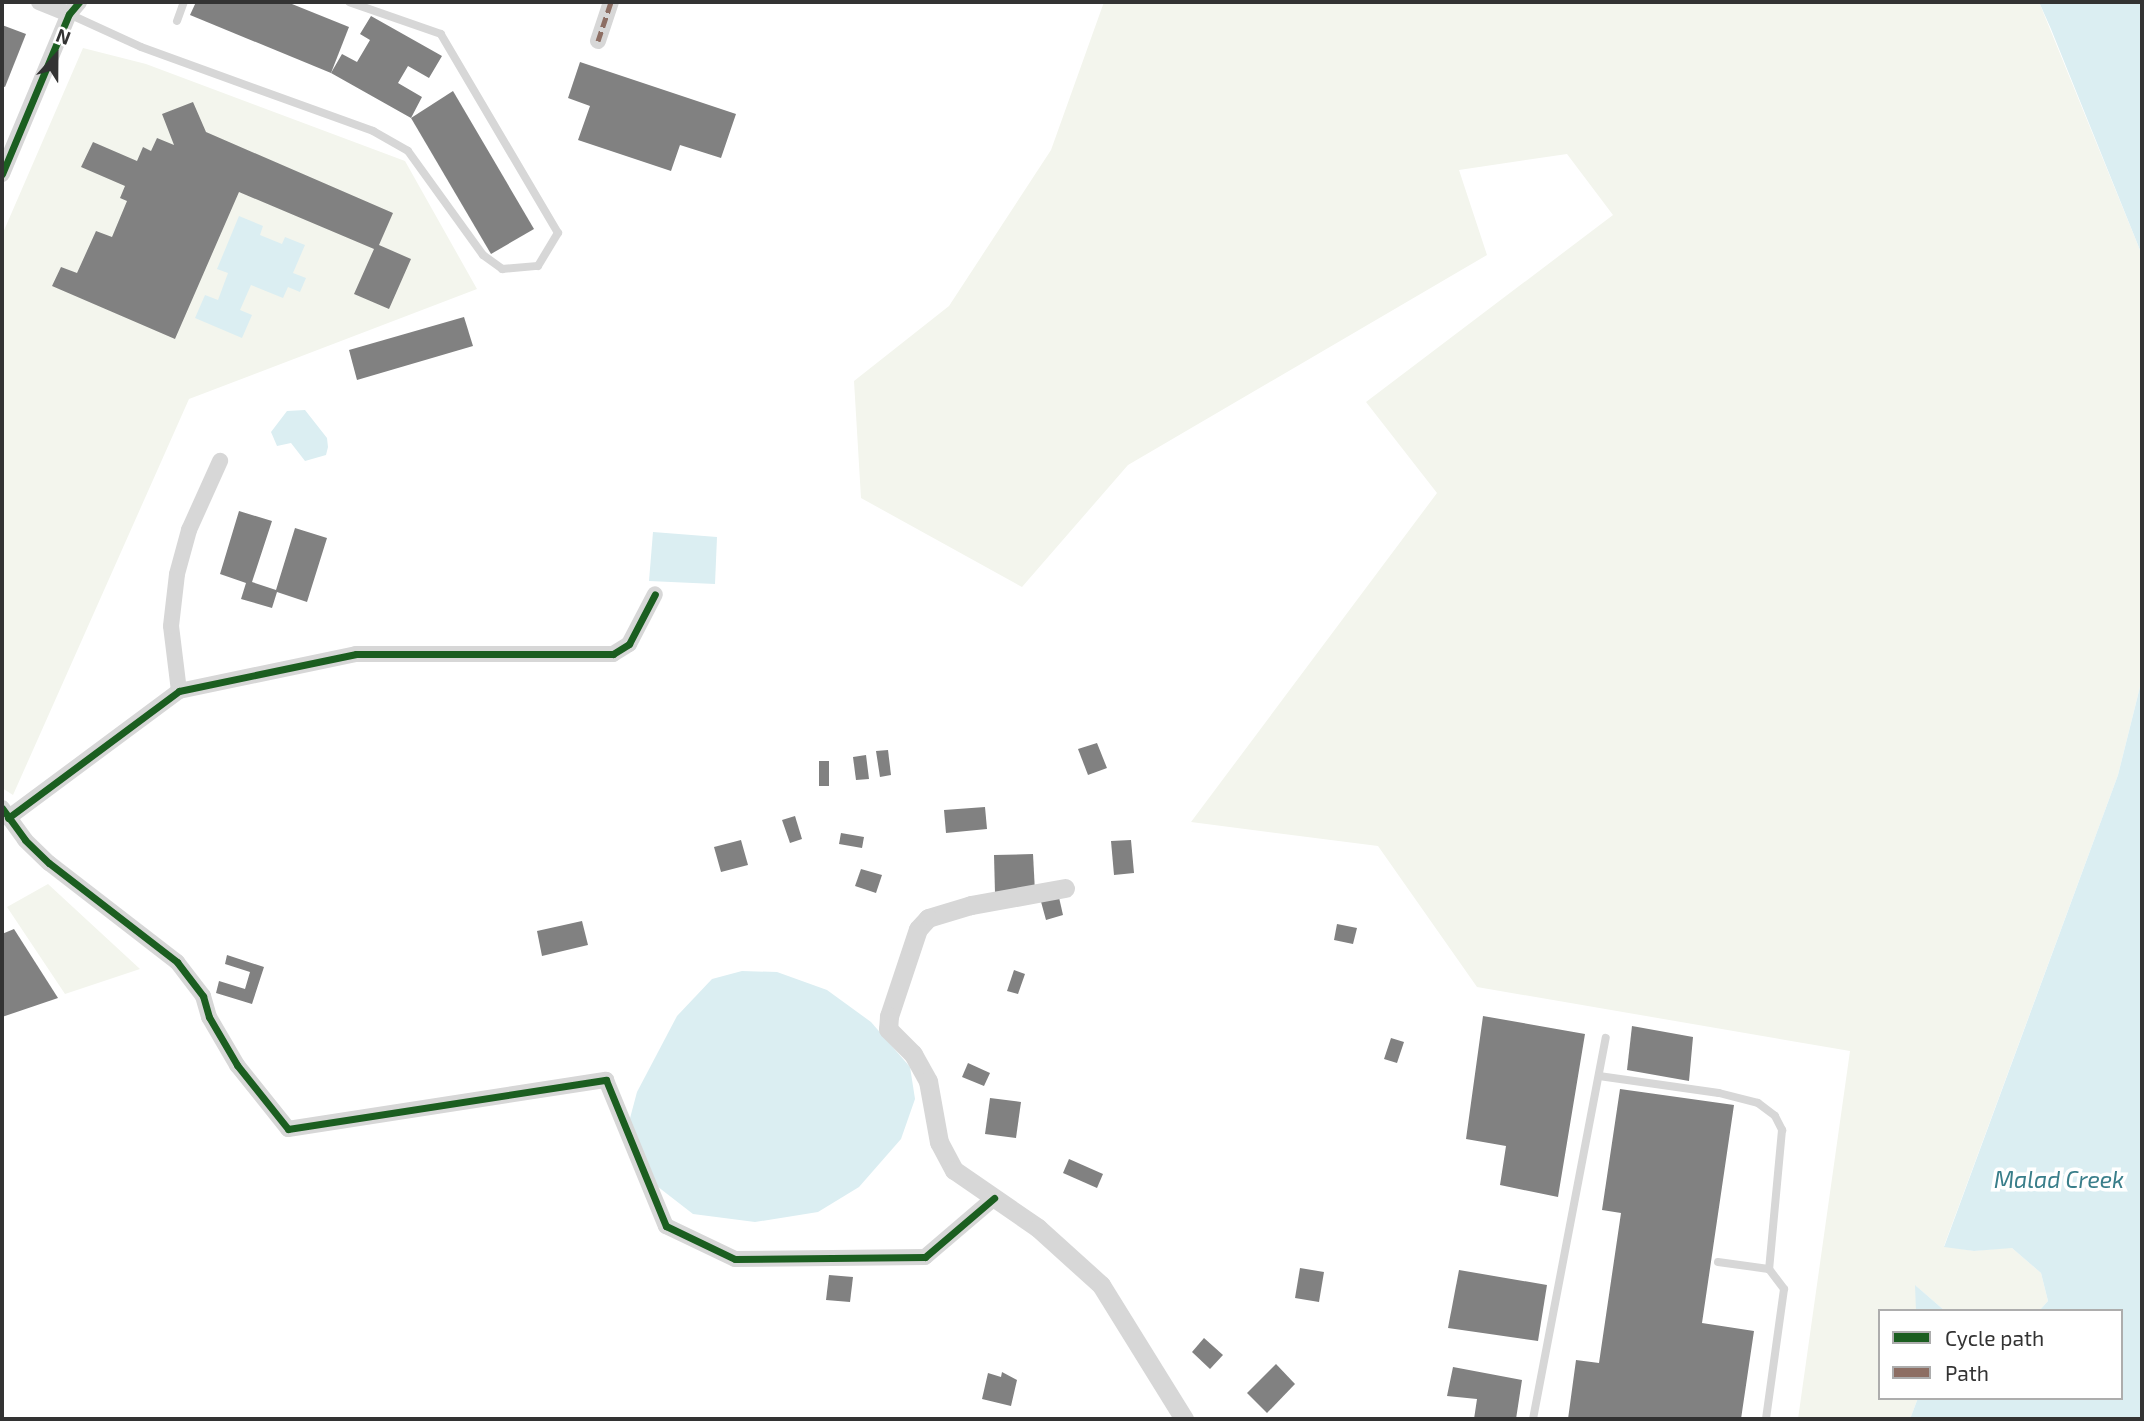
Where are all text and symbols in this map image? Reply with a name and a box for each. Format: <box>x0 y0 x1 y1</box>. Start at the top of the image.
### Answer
north arrow <box>21 21 91 91</box>
text: N <box>53 23 74 49</box>
water label: Malad Creek <box>1994 1165 2124 1193</box>
legend <box>1878 1309 2123 1400</box>
text: Cycle path <box>1945 1325 2044 1350</box>
text: Path <box>1945 1360 1989 1385</box>

